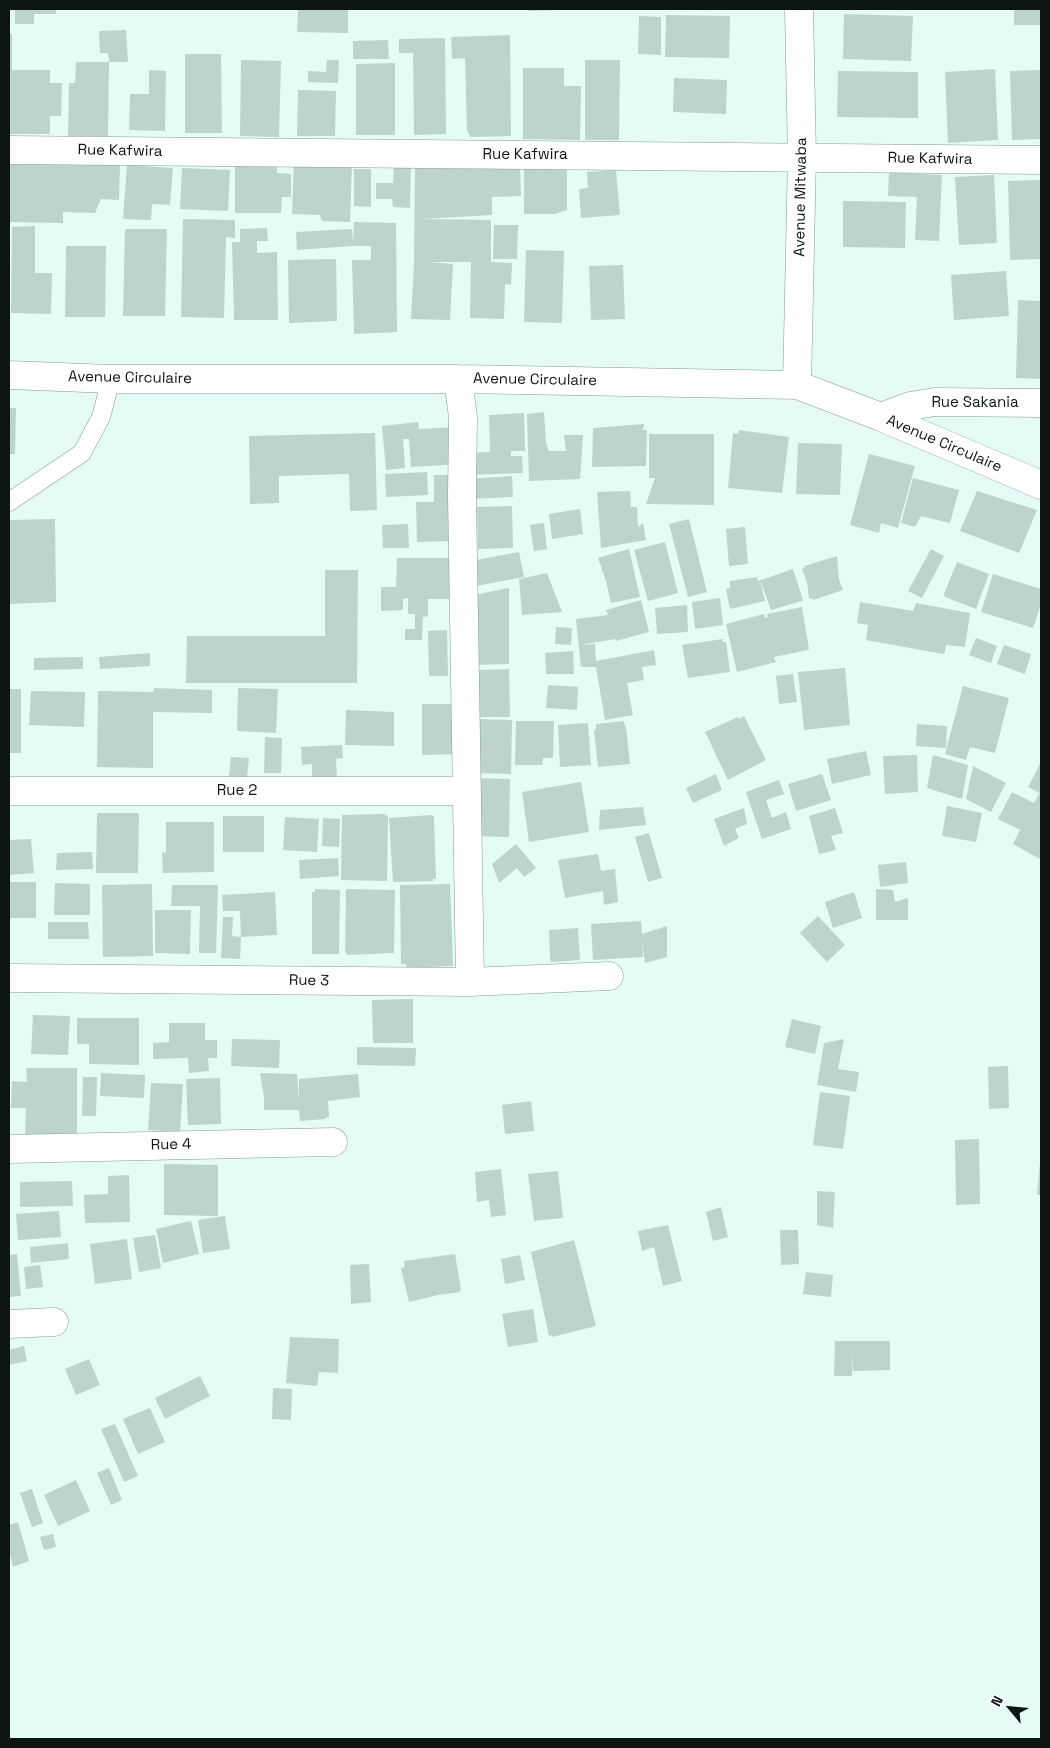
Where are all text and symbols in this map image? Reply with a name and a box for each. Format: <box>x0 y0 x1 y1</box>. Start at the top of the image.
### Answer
street label: Avenue Mitwaba <box>791 137 811 257</box>
street label: Rue Kafwira <box>77 141 163 161</box>
street label: Rue Kafwira <box>482 146 568 164</box>
street label: Rue Kafwira <box>887 149 973 169</box>
street label: Avenue Circulaire <box>68 368 192 388</box>
street label: Avenue Circulaire <box>473 370 597 390</box>
street label: Rue Sakania <box>931 394 1019 412</box>
street label: Avenue Circulaire <box>883 412 1005 476</box>
street label: Rue 2 <box>217 782 257 800</box>
street label: Rue 3 <box>289 972 329 990</box>
street label: Rue 4 <box>150 1136 192 1154</box>
north arrow <box>985 1683 1035 1733</box>
text: N <box>987 1693 1007 1709</box>

